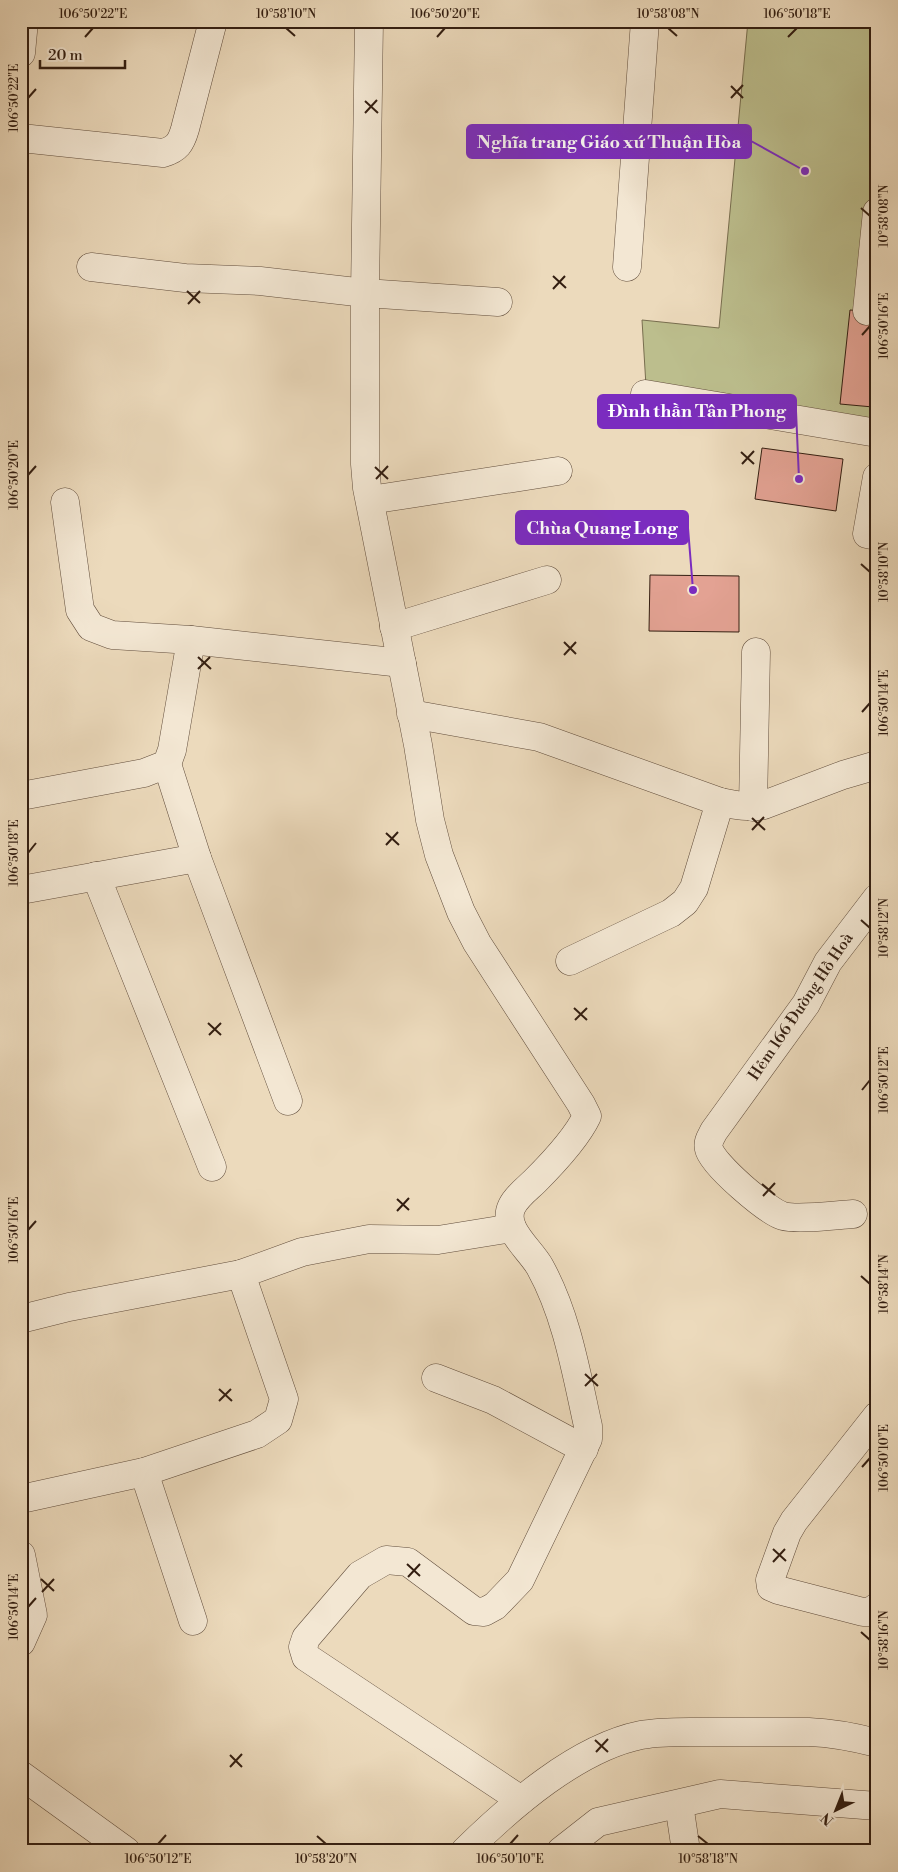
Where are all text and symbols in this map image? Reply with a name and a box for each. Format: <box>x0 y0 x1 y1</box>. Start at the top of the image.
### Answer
text: 106°50'22"E <box>59 7 127 22</box>
text: 10°58'10"N <box>256 7 316 22</box>
text: 106°50'20"E <box>410 7 480 22</box>
text: 10°58'08"N <box>637 7 699 22</box>
text: 106°50'18"E <box>764 7 830 22</box>
scale bar <box>40 38 125 70</box>
text: 20 m <box>48 46 83 65</box>
text: 106°50'22"E <box>7 64 22 132</box>
callout: Nghĩa trang Giáo xứ Thuận Hòa <box>467 125 751 158</box>
text: Nghĩa trang Giáo xứ Thuận Hòa <box>477 131 741 154</box>
text: 10°58'08"N <box>877 185 892 247</box>
text: 106°50'16"E <box>877 293 892 359</box>
callout: Đình thần Tân Phong <box>598 395 796 428</box>
text: Đình thần Tân Phong <box>607 400 787 423</box>
text: 106°50'20"E <box>7 440 22 510</box>
callout: Chùa Quang Long <box>516 511 688 544</box>
text: Chùa Quang Long <box>526 517 679 540</box>
text: 10°58'10"N <box>877 542 892 602</box>
text: 106°50'14"E <box>877 670 892 736</box>
text: 106°50'18"E <box>7 820 22 886</box>
text: 10°58'12"N <box>877 898 892 958</box>
street label: Hẻm 166 Đường Hồ Hoà <box>744 928 858 1084</box>
text: 106°50'12"E <box>877 1047 892 1113</box>
text: 106°50'16"E <box>7 1197 22 1263</box>
text: 10°58'14"N <box>877 1254 892 1314</box>
text: 106°50'10"E <box>877 1424 892 1492</box>
text: 106°50'14"E <box>7 1574 22 1640</box>
text: 10°58'16"N <box>877 1610 892 1670</box>
north arrow <box>810 1784 860 1834</box>
text: N <box>818 1808 838 1829</box>
text: 106°50'12"E <box>125 1852 191 1867</box>
text: 10°58'20"N <box>295 1852 357 1867</box>
text: 106°50'10"E <box>476 1852 544 1867</box>
text: 10°58'18"N <box>678 1852 738 1867</box>

